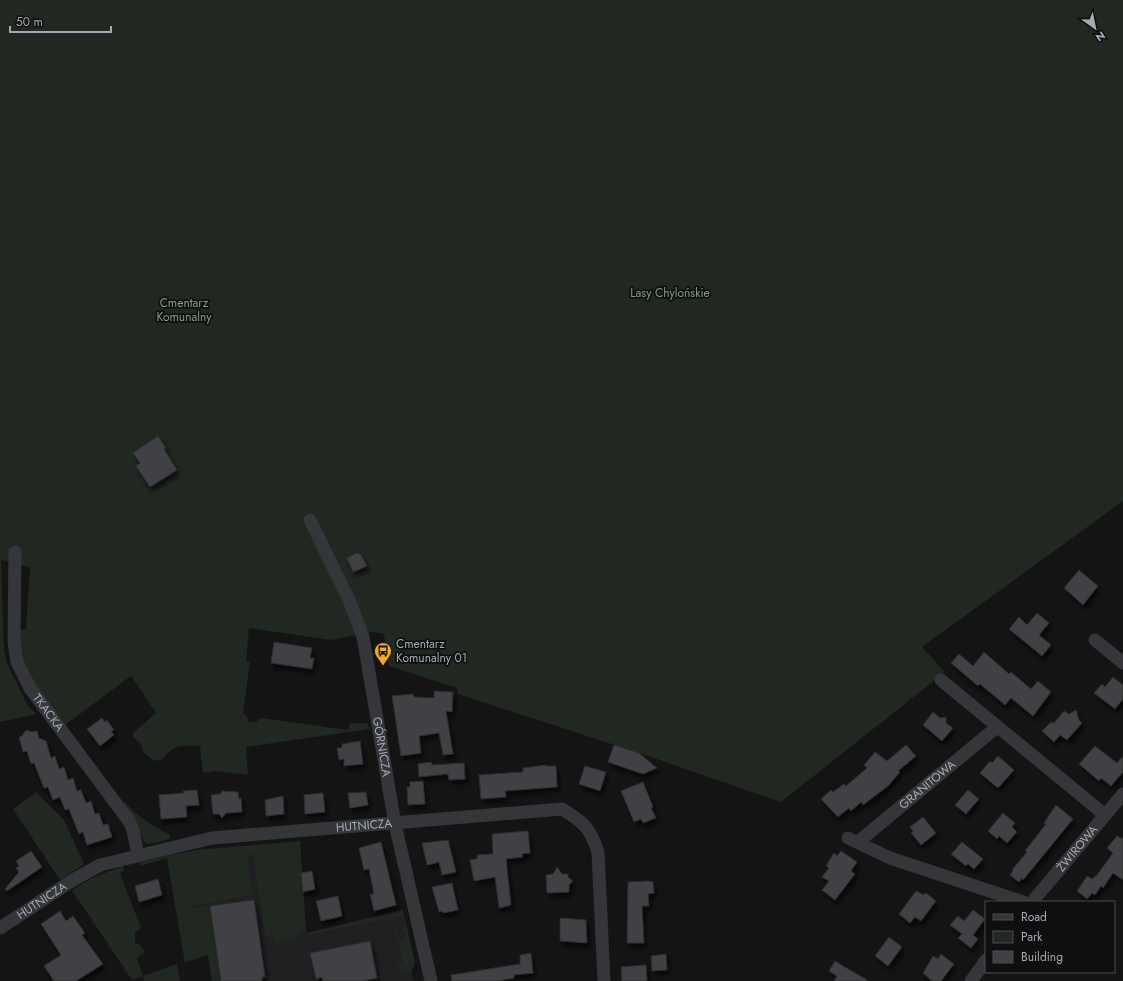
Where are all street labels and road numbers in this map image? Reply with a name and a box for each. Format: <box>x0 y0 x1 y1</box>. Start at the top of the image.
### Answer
street label: TKACKA <box>28 690 68 735</box>
street label: GÓRNICZA <box>368 716 396 778</box>
street label: GRANITOWA <box>895 756 960 814</box>
street label: HUTNICZA <box>335 814 393 837</box>
street label: ŻWIROWA <box>1052 821 1102 876</box>
street label: HUTNICZA <box>13 877 70 924</box>

